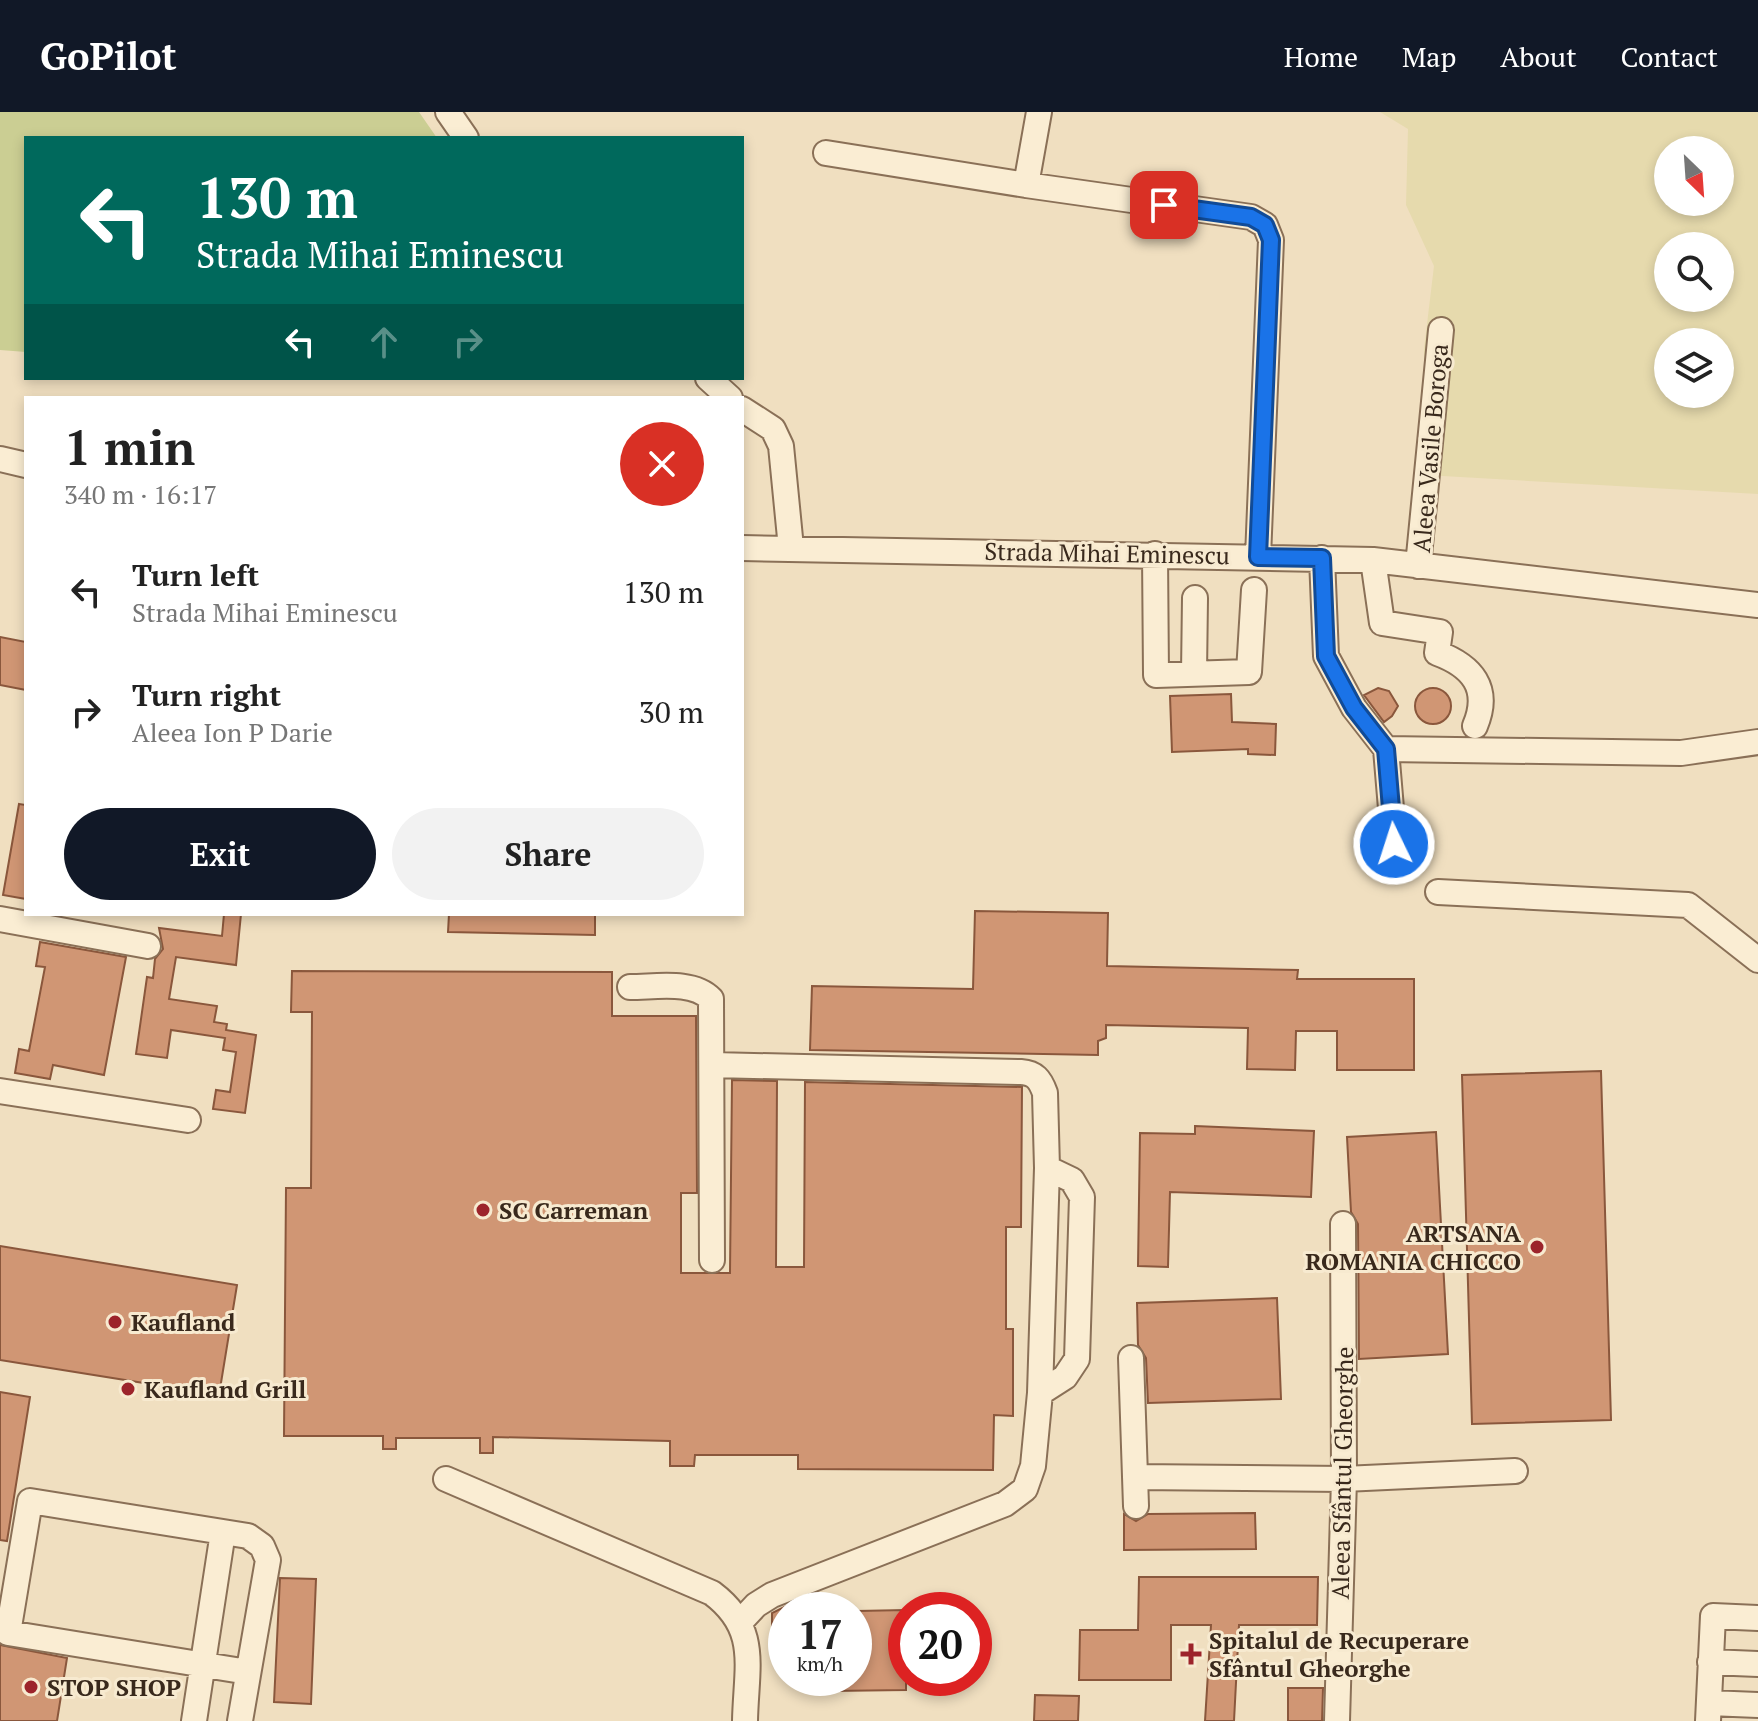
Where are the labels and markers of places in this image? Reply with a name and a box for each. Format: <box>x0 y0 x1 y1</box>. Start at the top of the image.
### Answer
pin <box>1130 171 1198 239</box>
place label: SC Carreman <box>499 1194 649 1226</box>
marker: SC Carreman <box>474 1201 492 1219</box>
place label: ARTSANA ROMANIA CHICCO <box>1305 1217 1521 1277</box>
marker: ARTSANA ROMANIA CHICCO <box>1528 1238 1546 1256</box>
place label: Kaufland <box>131 1306 236 1338</box>
marker: Kaufland <box>106 1313 124 1331</box>
place label: Kaufland Grill <box>144 1373 306 1405</box>
marker: Kaufland Grill <box>119 1380 137 1398</box>
place label: Spitalul de Recuperare Sfântul Gheorghe <box>1209 1624 1469 1684</box>
marker: Spitalul de Recuperare Sfântul Gheorghe <box>1180 1643 1202 1665</box>
place label: STOP SHOP <box>47 1671 181 1703</box>
marker: STOP SHOP <box>22 1678 40 1696</box>

